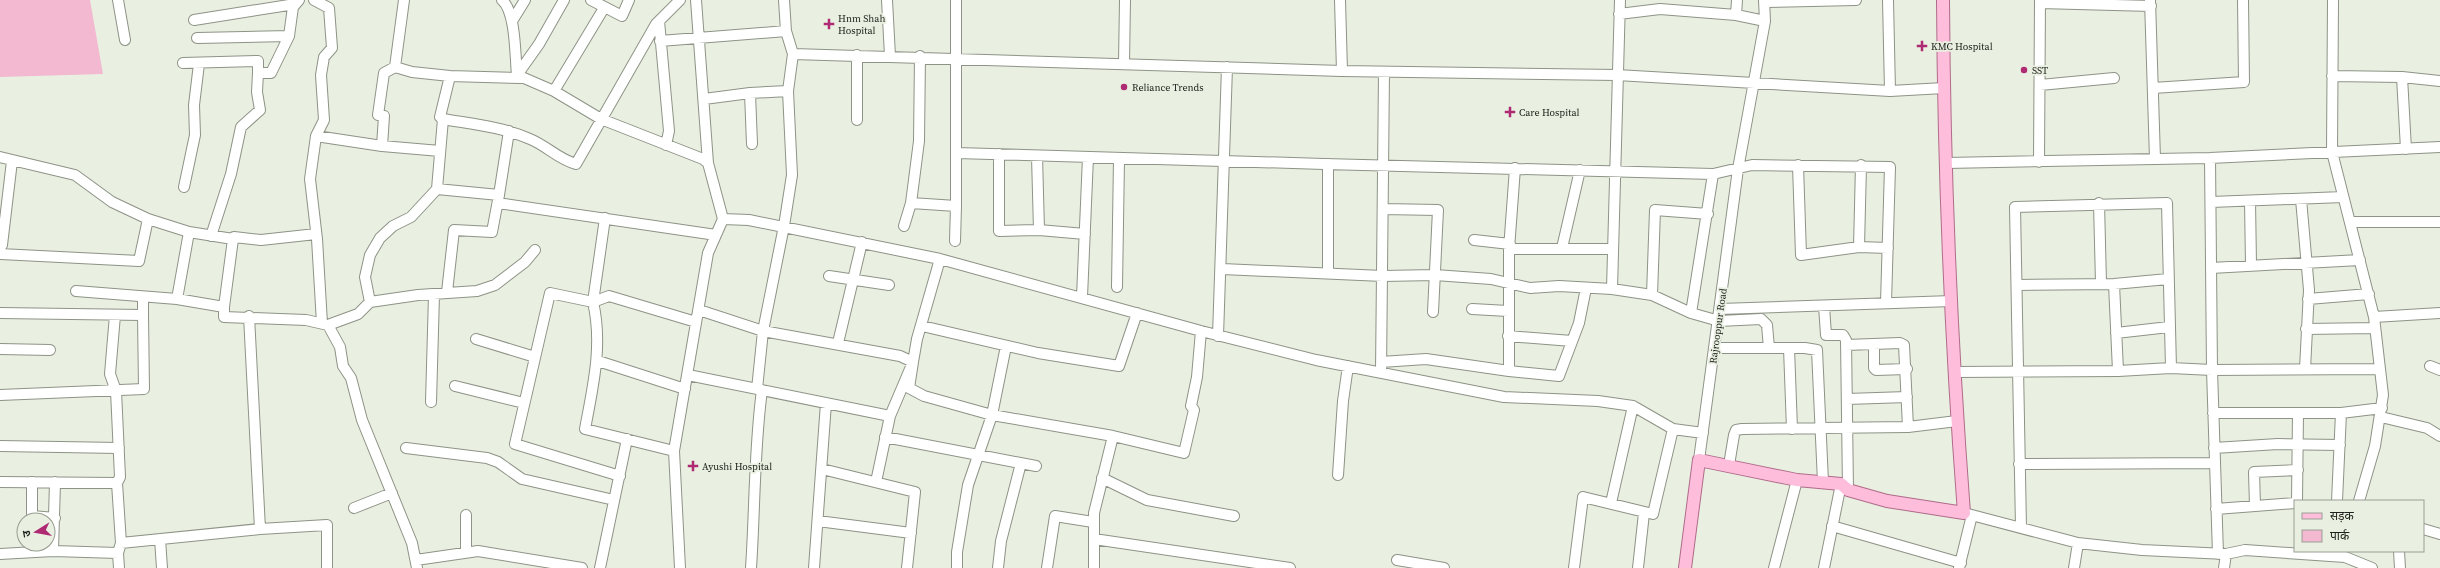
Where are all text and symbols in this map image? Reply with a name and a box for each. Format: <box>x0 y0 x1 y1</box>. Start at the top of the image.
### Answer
place label: Hnm Shah Hospital <box>838 12 885 37</box>
marker: Hnm Shah Hospital <box>823 18 835 30</box>
marker: KMC Hospital <box>1916 40 1928 52</box>
place label: KMC Hospital <box>1931 40 1993 53</box>
place label: SST <box>2032 64 2048 77</box>
marker: SST <box>2019 65 2029 75</box>
place label: Reliance Trends <box>1132 81 1204 94</box>
marker: Reliance Trends <box>1119 82 1129 92</box>
marker: Care Hospital <box>1504 106 1516 118</box>
place label: Care Hospital <box>1519 106 1579 119</box>
street label: Rajrooppur Road <box>1706 287 1730 364</box>
marker: Ayushi Hospital <box>687 460 699 472</box>
place label: Ayushi Hospital <box>702 460 772 473</box>
legend <box>2294 500 2424 552</box>
text: सड़क <box>2330 508 2355 524</box>
north arrow <box>16 512 56 552</box>
text: पार्क <box>2330 528 2350 544</box>
text: उ <box>19 529 35 538</box>

